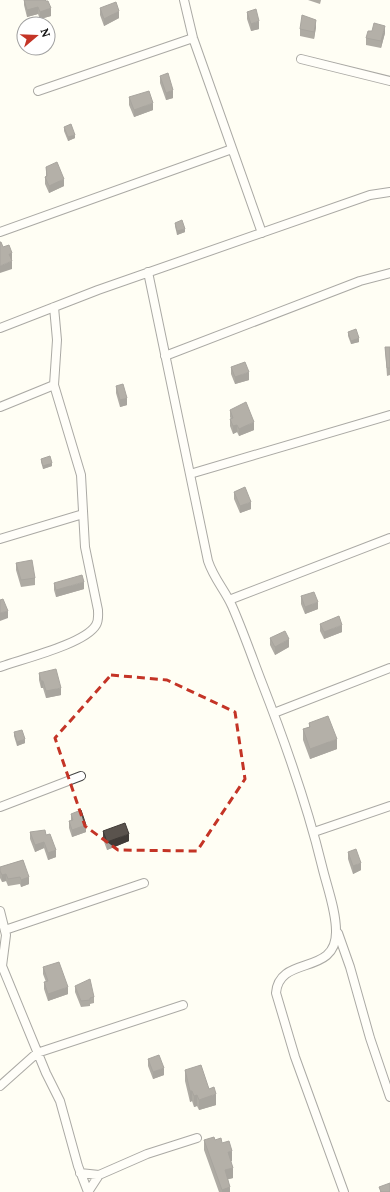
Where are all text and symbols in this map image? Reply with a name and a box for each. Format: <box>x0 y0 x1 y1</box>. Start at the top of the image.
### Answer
north arrow <box>16 16 56 56</box>
text: N <box>37 26 54 40</box>

